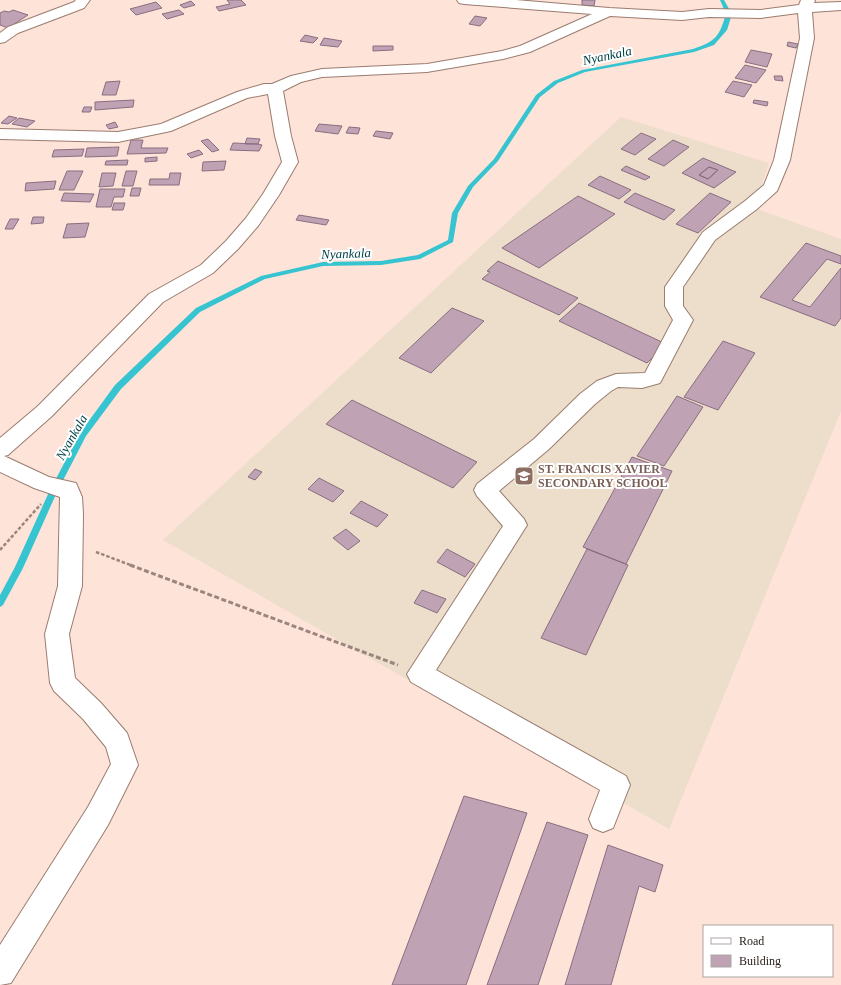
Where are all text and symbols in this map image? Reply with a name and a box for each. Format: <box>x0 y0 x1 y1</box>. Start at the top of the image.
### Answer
water label: Nyankala <box>580 43 634 68</box>
water label: Nyankala <box>320 245 372 262</box>
water label: Nyankala <box>52 411 91 463</box>
place label: ST. FRANCIS XAVIER SECONDARY SCHOOL <box>538 462 668 490</box>
school or university icon: ST. FRANCIS XAVIER SECONDARY SCHOOL <box>513 465 535 487</box>
legend <box>703 925 833 977</box>
text: Road <box>739 934 764 948</box>
text: Building <box>739 954 781 968</box>

